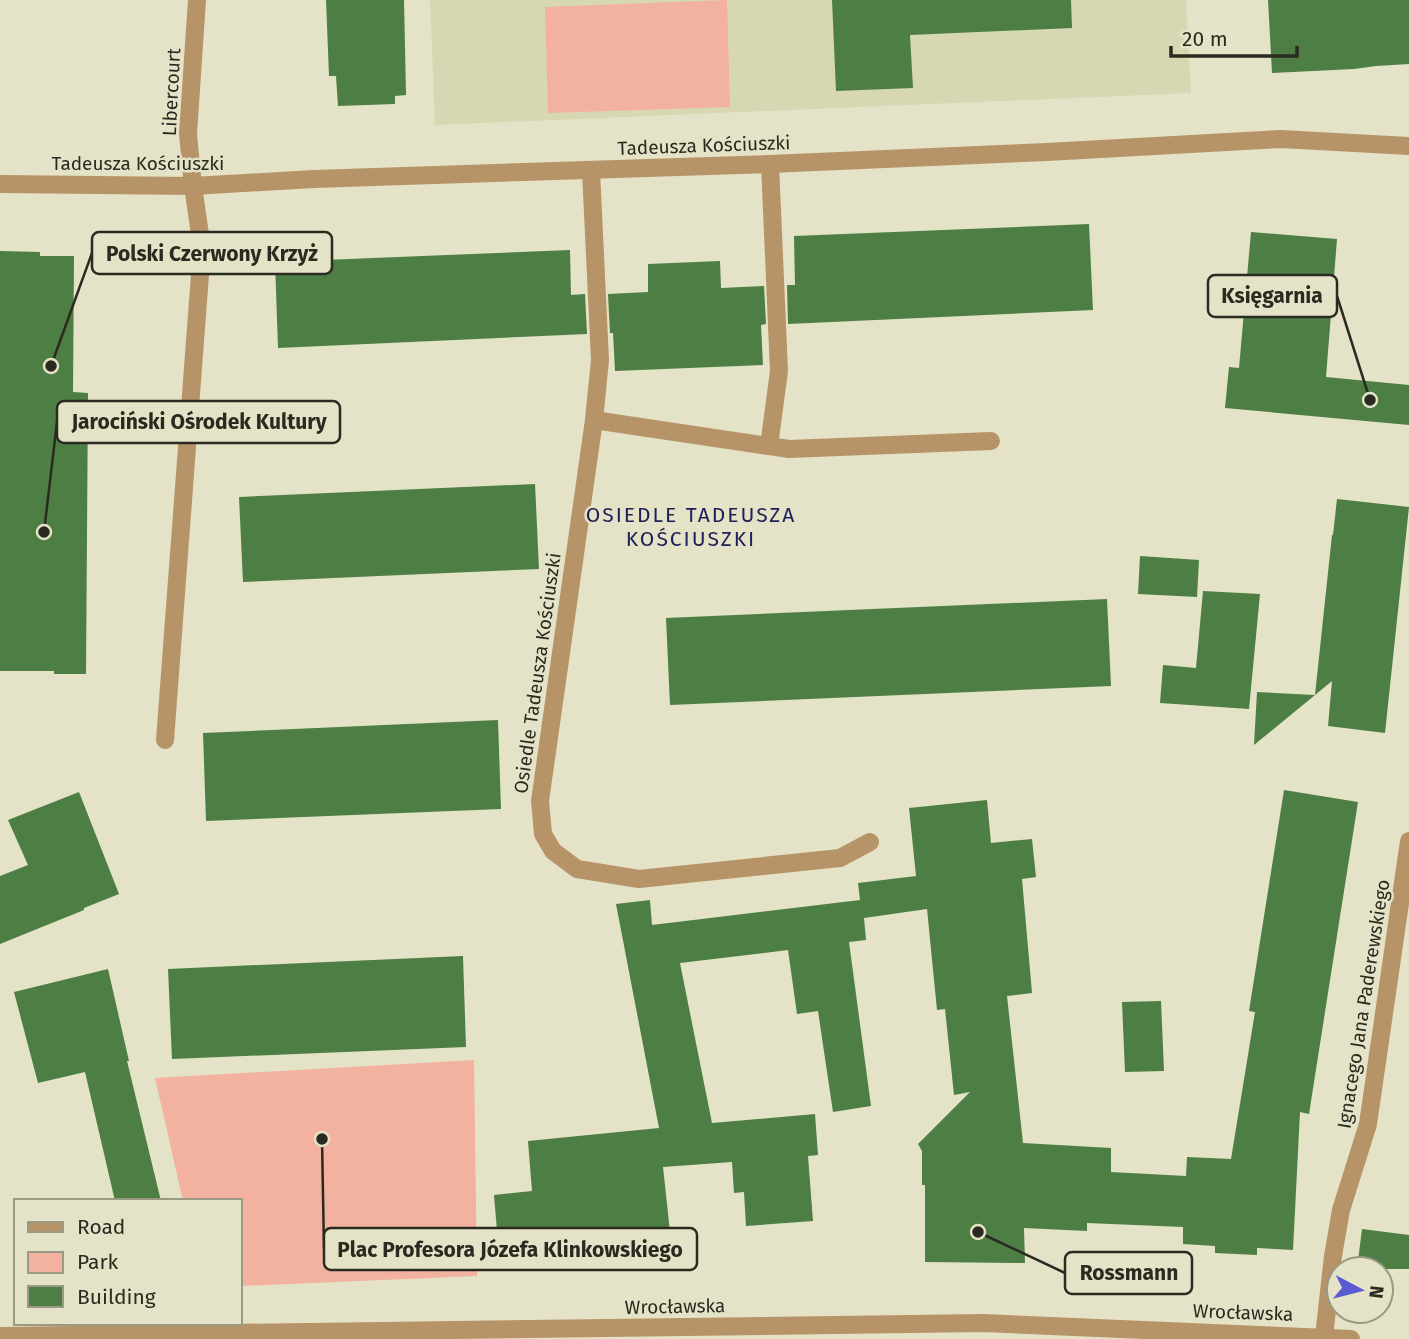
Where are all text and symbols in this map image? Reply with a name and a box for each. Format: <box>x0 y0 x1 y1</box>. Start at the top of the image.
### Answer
scale bar <box>1171 14 1297 58</box>
text: 20 m <box>1182 26 1228 52</box>
street label: Libercourt <box>158 47 185 137</box>
street label: Tadeusza Kościuszki <box>617 131 791 160</box>
street label: Tadeusza Kościuszki <box>52 152 224 175</box>
callout: Polski Czerwony Krzyż <box>92 232 332 274</box>
text: Polski Czerwony Krzyż <box>106 241 318 267</box>
callout: Księgarnia <box>1208 275 1337 317</box>
text: Księgarnia <box>1221 283 1323 309</box>
callout: Jarociński Ośrodek Kultury <box>57 401 340 443</box>
text: Jarociński Ośrodek Kultury <box>70 409 327 435</box>
district label: OSIEDLE TADEUSZA KOŚCIUSZKI <box>586 502 796 552</box>
street label: Osiedle Tadeusza Kościuszki <box>509 551 566 795</box>
street label: Ignacego Jana Paderewskiego <box>1332 878 1395 1130</box>
legend <box>14 1199 242 1325</box>
text: Road <box>77 1214 125 1240</box>
callout: Plac Profesora Józefa Klinkowskiego <box>324 1228 697 1270</box>
text: Plac Profesora Józefa Klinkowskiego <box>337 1237 683 1263</box>
text: Park <box>77 1249 119 1275</box>
callout: Rossmann <box>1065 1252 1192 1294</box>
north arrow <box>1325 1255 1395 1325</box>
text: Rossmann <box>1080 1260 1178 1286</box>
text: Building <box>77 1284 156 1310</box>
text: N <box>1364 1284 1389 1300</box>
street label: Wrocławska <box>625 1294 725 1319</box>
street label: Wrocławska <box>1192 1299 1294 1326</box>

